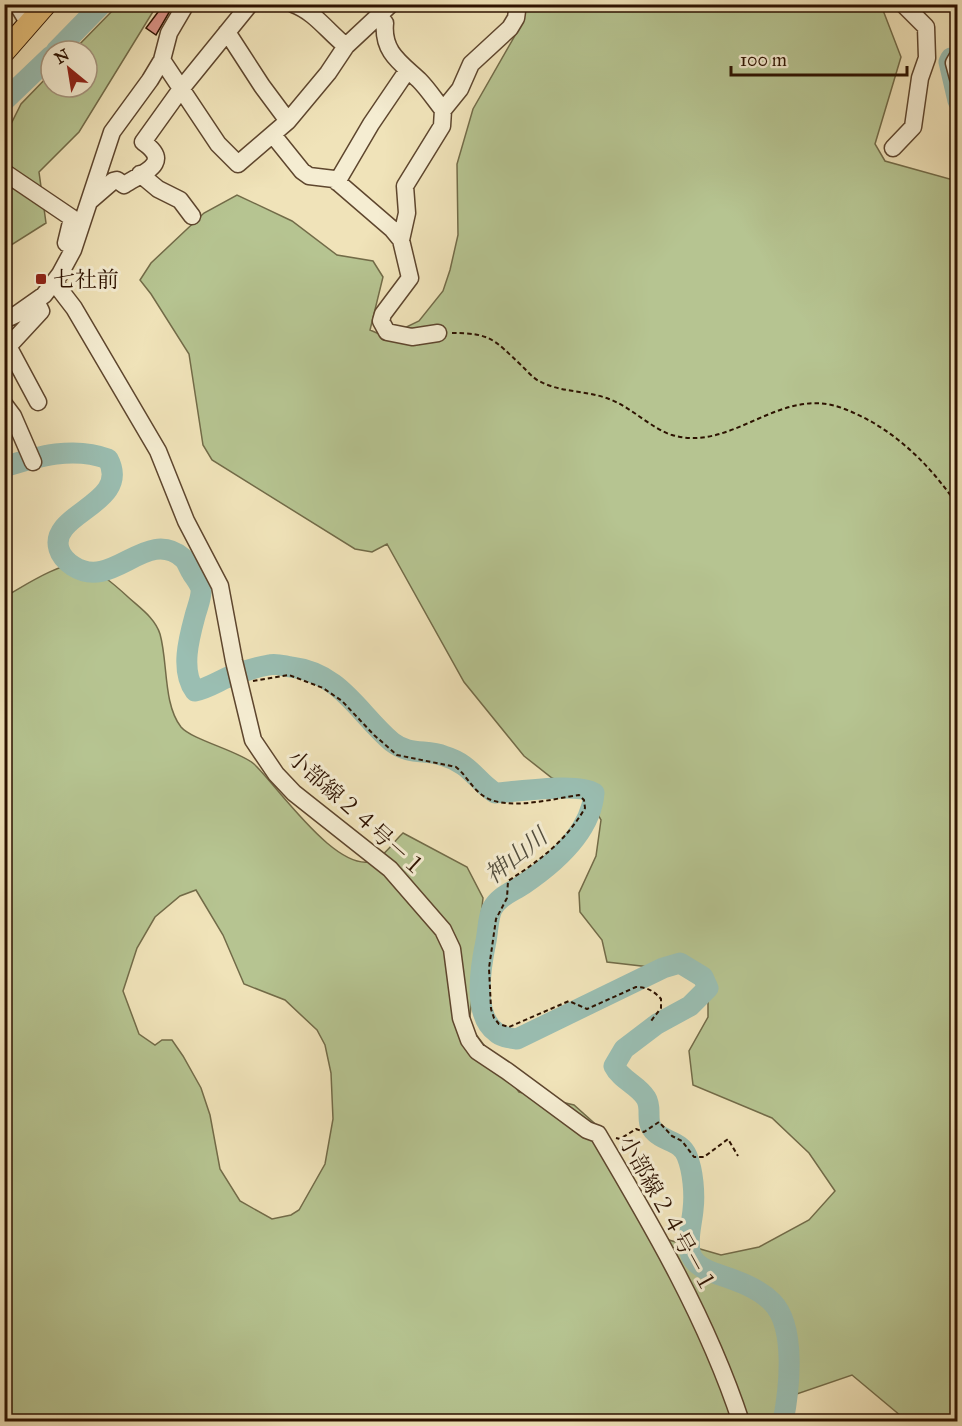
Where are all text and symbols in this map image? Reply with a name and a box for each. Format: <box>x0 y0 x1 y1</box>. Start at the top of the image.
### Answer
north arrow <box>39 39 99 99</box>
scale bar <box>731 39 906 77</box>
text: N <box>51 45 73 68</box>
text: 100 m <box>740 49 787 71</box>
place label: 七社前 <box>53 266 119 293</box>
marker: 七社前 <box>34 272 48 286</box>
street label: 小部線２４号－１ <box>283 744 431 882</box>
water label: 神山川 <box>479 820 556 890</box>
street label: 小部線２４号－１ <box>614 1130 722 1298</box>

